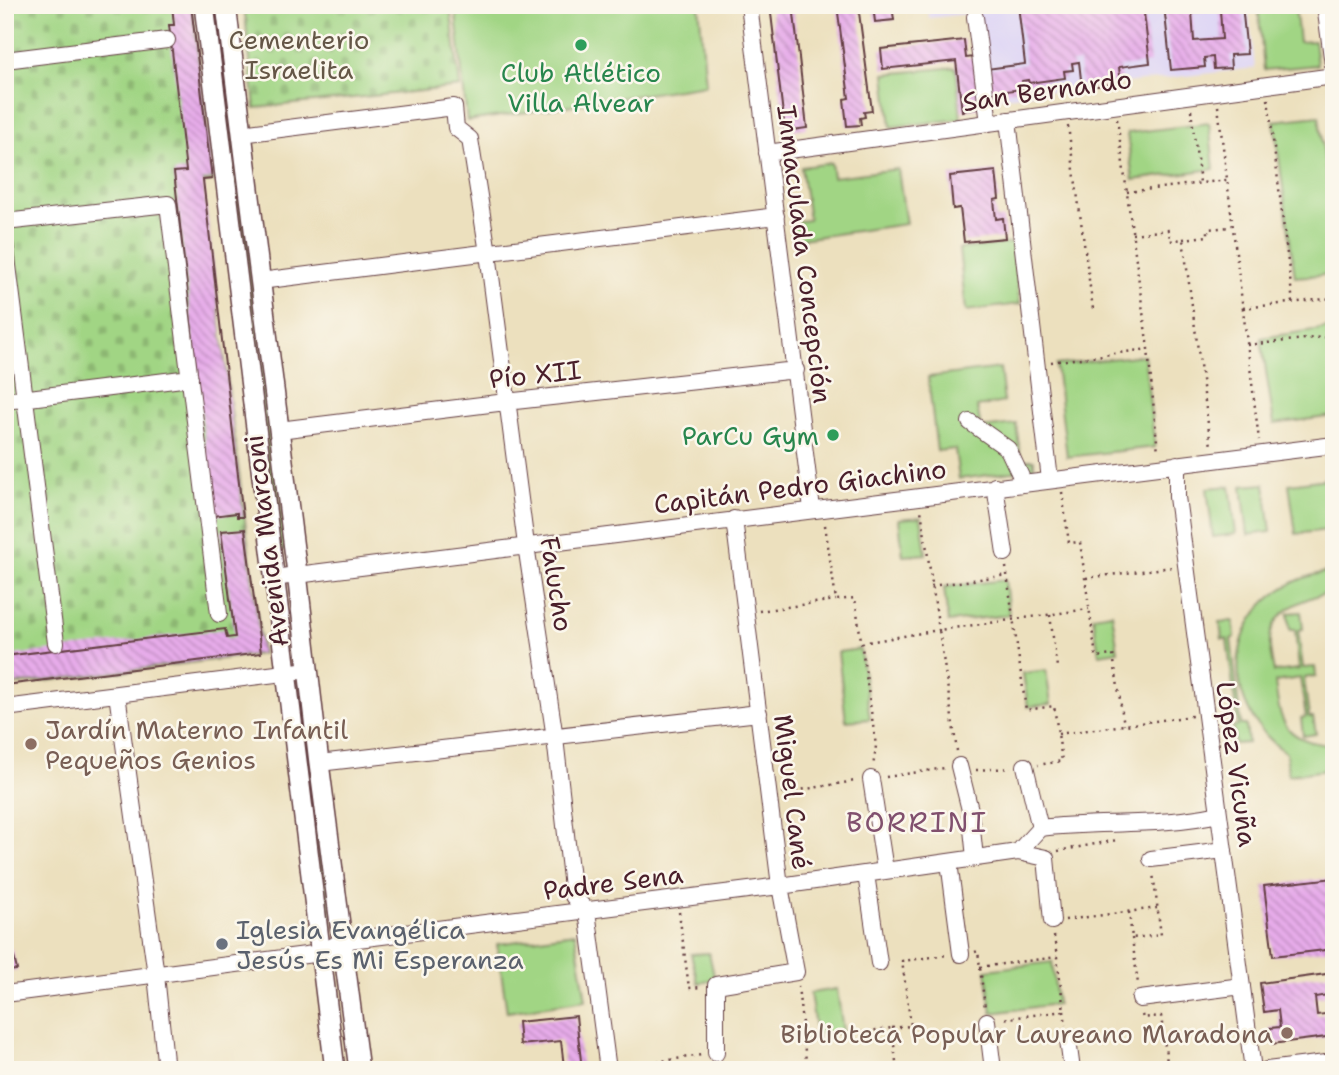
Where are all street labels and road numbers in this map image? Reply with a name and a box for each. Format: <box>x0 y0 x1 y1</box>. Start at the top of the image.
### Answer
street label: San Bernardo <box>960 61 1134 119</box>
street label: Inmaculada Concepción <box>769 103 841 405</box>
street label: Pío XII <box>487 352 583 396</box>
street label: Avenida Marconi <box>236 433 296 649</box>
street label: Capitán Pedro Giachino <box>652 451 948 521</box>
street label: Falucho <box>532 534 582 634</box>
street label: López Vicuña <box>1208 679 1266 849</box>
street label: Miguel Cané <box>766 712 820 872</box>
street label: Padre Sena <box>541 856 685 908</box>

